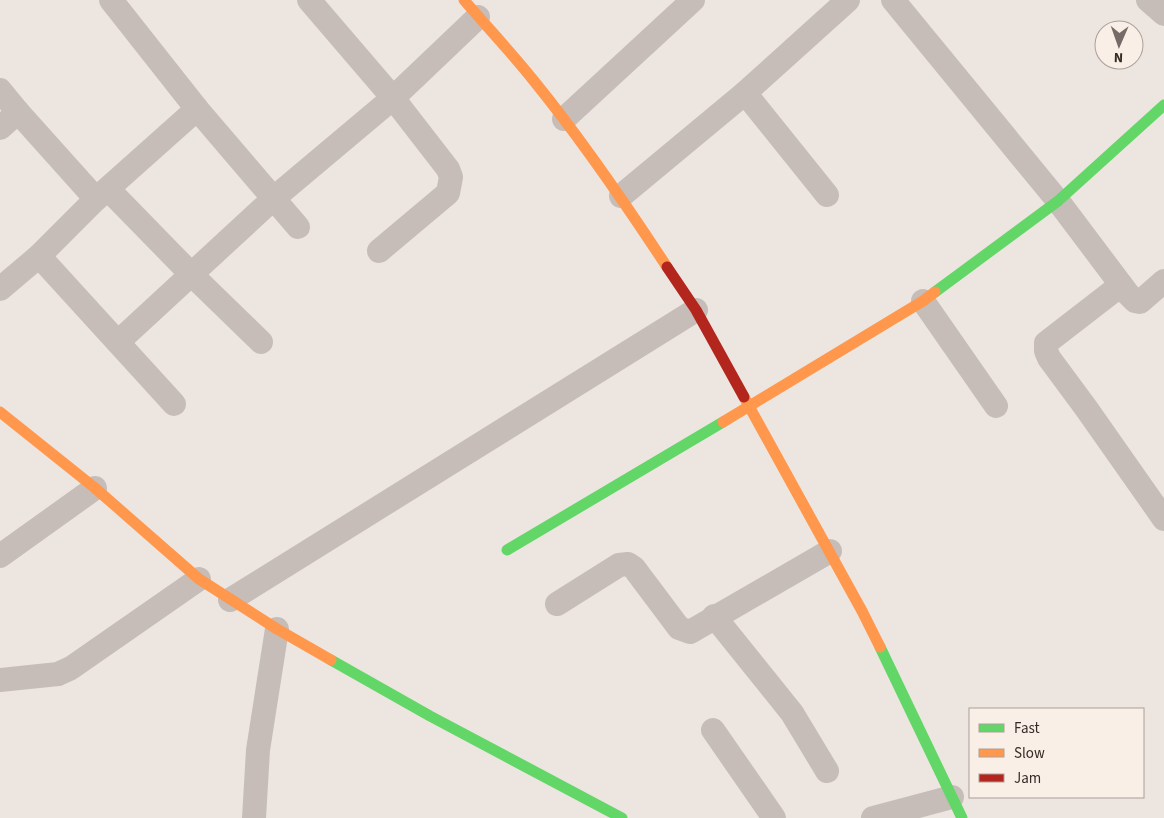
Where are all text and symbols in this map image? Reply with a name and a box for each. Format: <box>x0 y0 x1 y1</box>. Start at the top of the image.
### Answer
north arrow <box>1094 20 1144 70</box>
text: N <box>1114 47 1124 67</box>
legend <box>969 708 1144 798</box>
text: Fast <box>1014 718 1040 739</box>
text: Slow <box>1014 743 1045 764</box>
text: Jam <box>1014 768 1041 789</box>

